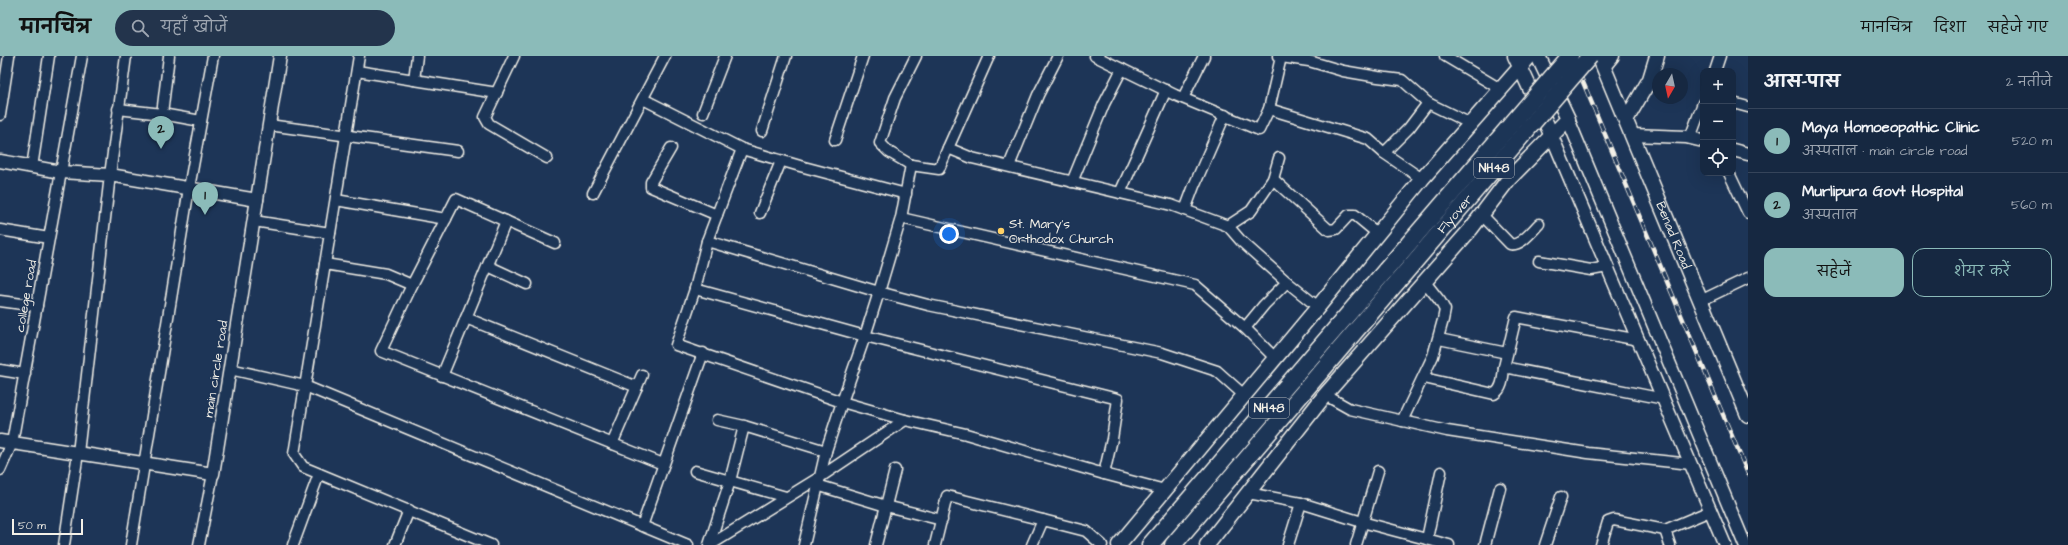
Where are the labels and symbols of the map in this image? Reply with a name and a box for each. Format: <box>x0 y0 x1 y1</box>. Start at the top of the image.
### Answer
north arrow <box>1652 68 1688 104</box>
pin: 2 <box>148 116 174 149</box>
road number: NH48 <box>1474 158 1514 178</box>
pin: 1 <box>192 182 218 215</box>
street label: Flyover <box>1433 191 1477 238</box>
street label: Benad Road <box>1651 199 1695 272</box>
place label: St. Mary's Orthodox Church <box>1009 215 1114 248</box>
your location <box>939 224 959 244</box>
marker: St. Mary's Orthodox Church <box>996 226 1006 236</box>
street label: college road <box>11 258 42 334</box>
street label: main circle road <box>199 319 233 419</box>
road number: NH48 <box>1249 398 1289 418</box>
scale bar <box>12 517 83 536</box>

